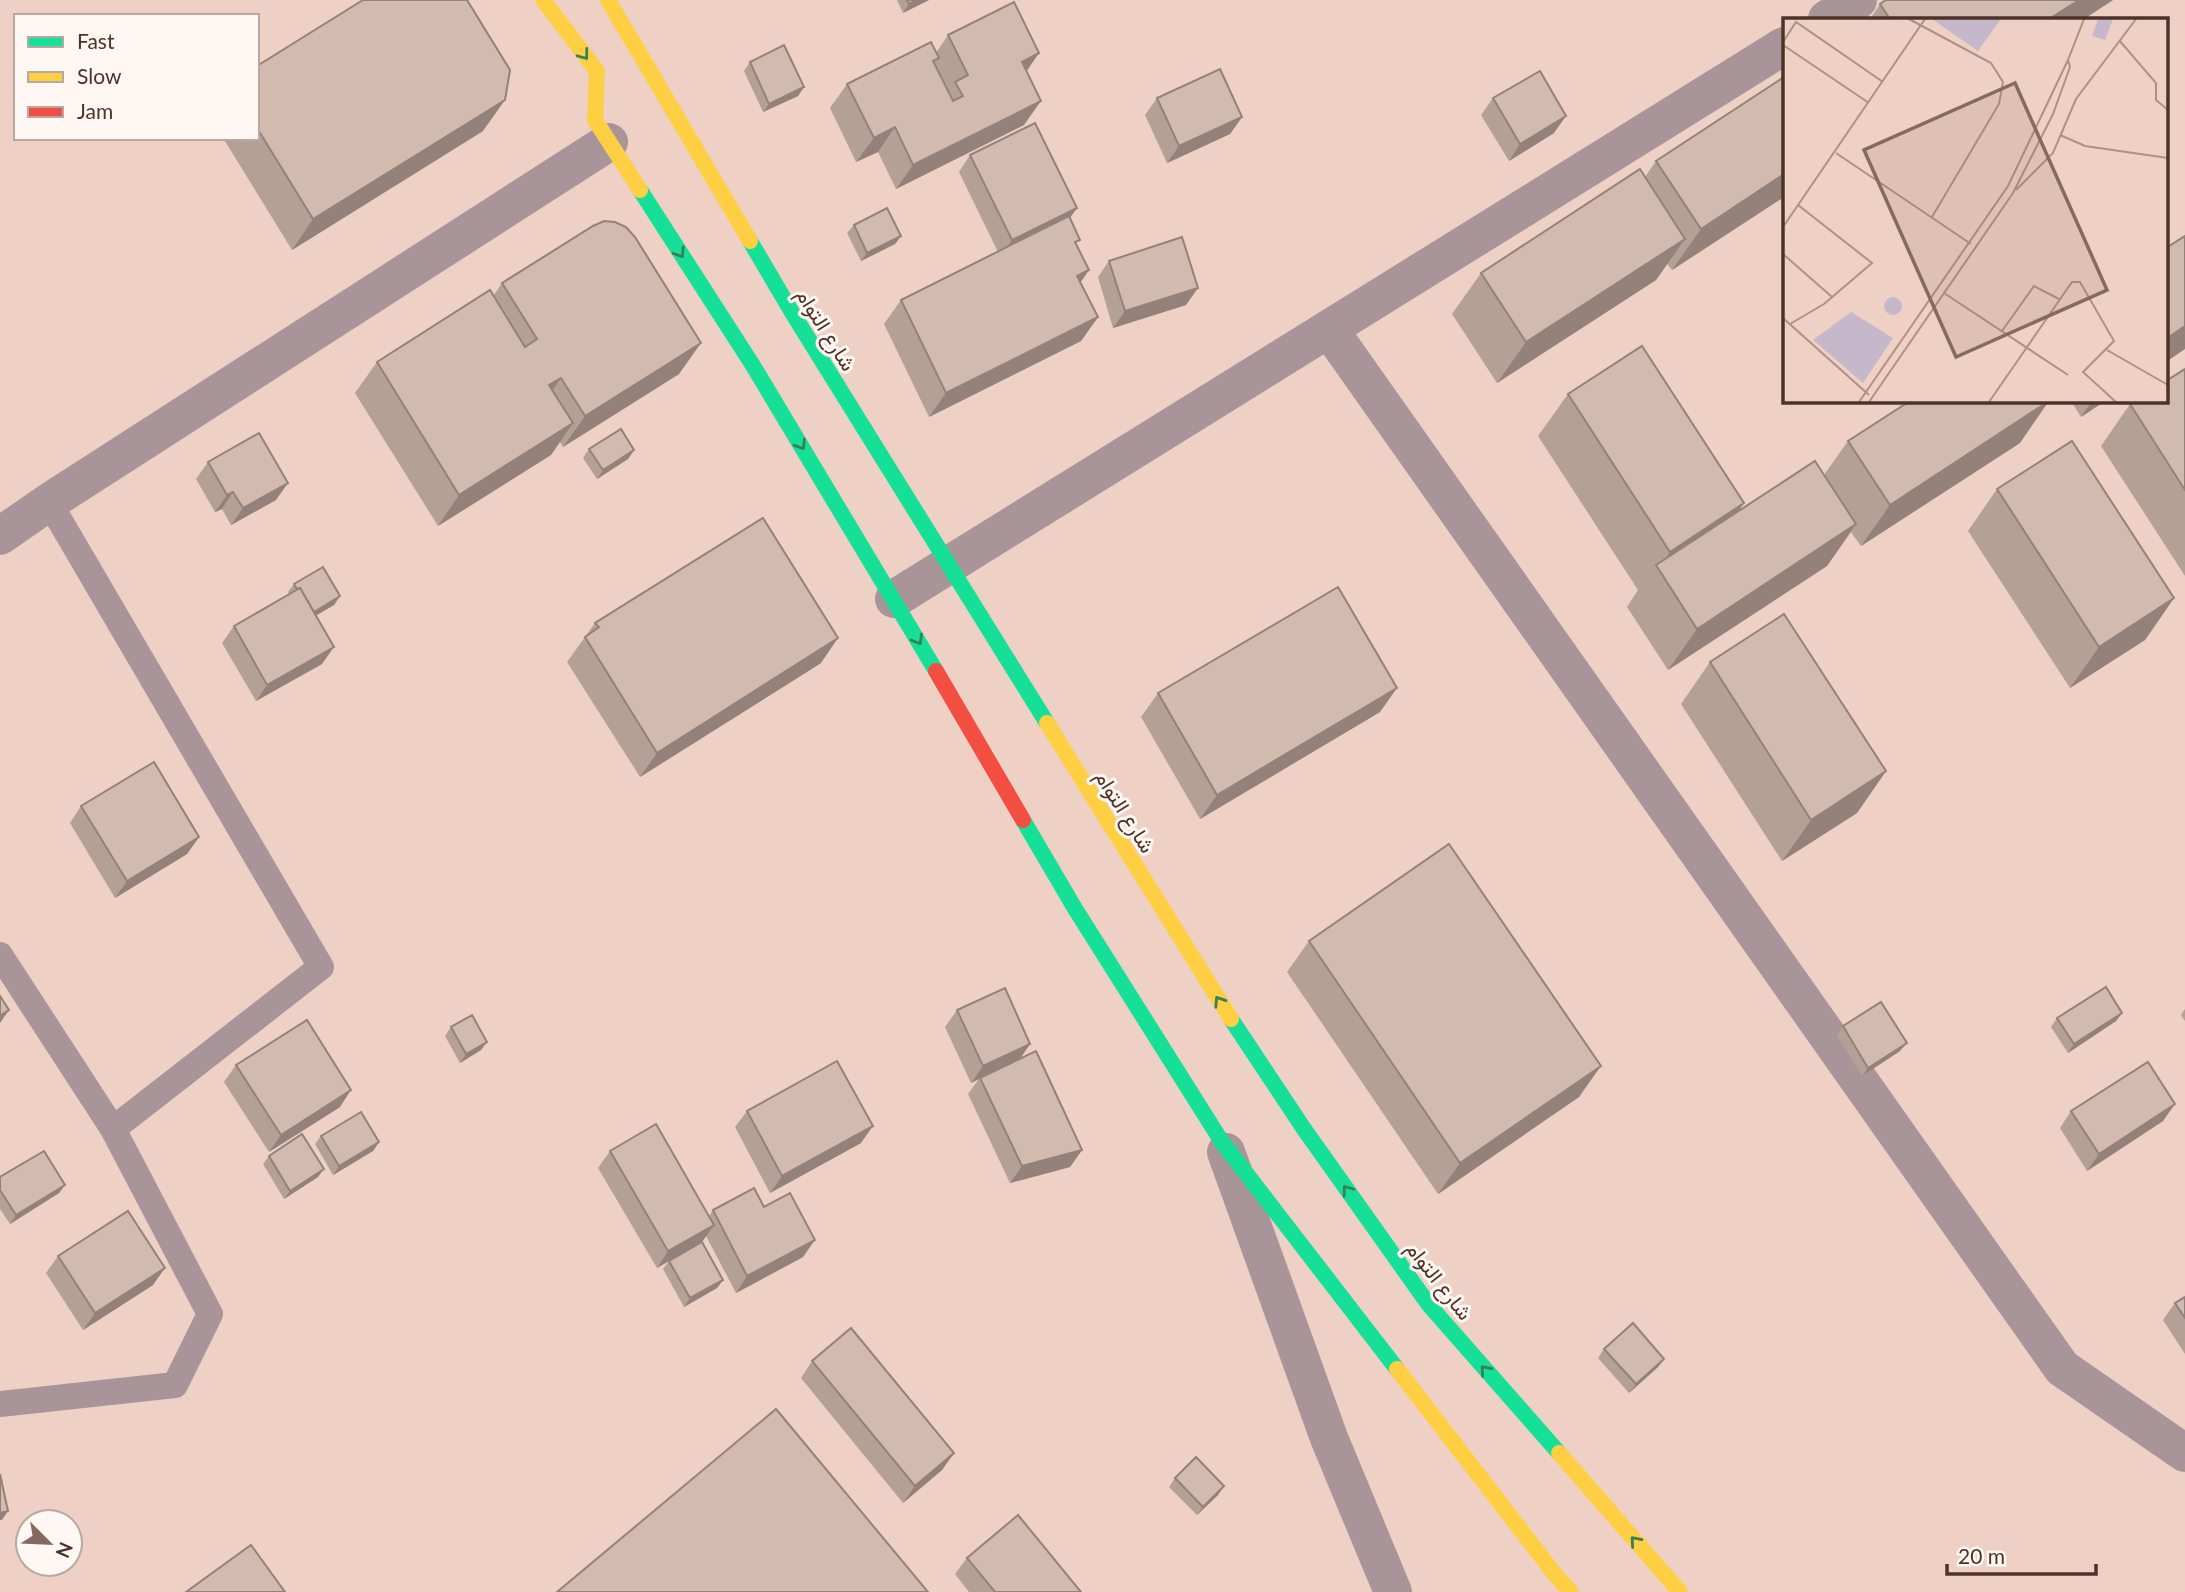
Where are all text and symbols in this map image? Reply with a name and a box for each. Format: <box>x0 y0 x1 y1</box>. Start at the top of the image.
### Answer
legend <box>14 14 259 140</box>
inset map <box>1783 18 2168 402</box>
text: Fast <box>77 28 115 53</box>
one-way arrow <box>575 47 588 59</box>
text: Slow <box>77 63 122 88</box>
text: Jam <box>77 98 113 123</box>
one-way arrow <box>672 245 685 258</box>
street label: شارع التوام <box>789 283 862 377</box>
one-way arrow <box>793 438 806 451</box>
one-way arrow <box>910 633 923 646</box>
street label: شارع التوام <box>1088 765 1161 859</box>
one-way arrow <box>1215 996 1227 1009</box>
one-way arrow <box>1343 1185 1355 1198</box>
street label: شارع التوام <box>1399 1236 1478 1326</box>
one-way arrow <box>1481 1365 1493 1378</box>
north arrow <box>14 1508 84 1578</box>
scale bar <box>1947 1532 2096 1576</box>
one-way arrow <box>1631 1536 1643 1549</box>
text: N <box>52 1539 78 1561</box>
text: 20 m <box>1958 1543 2005 1568</box>

